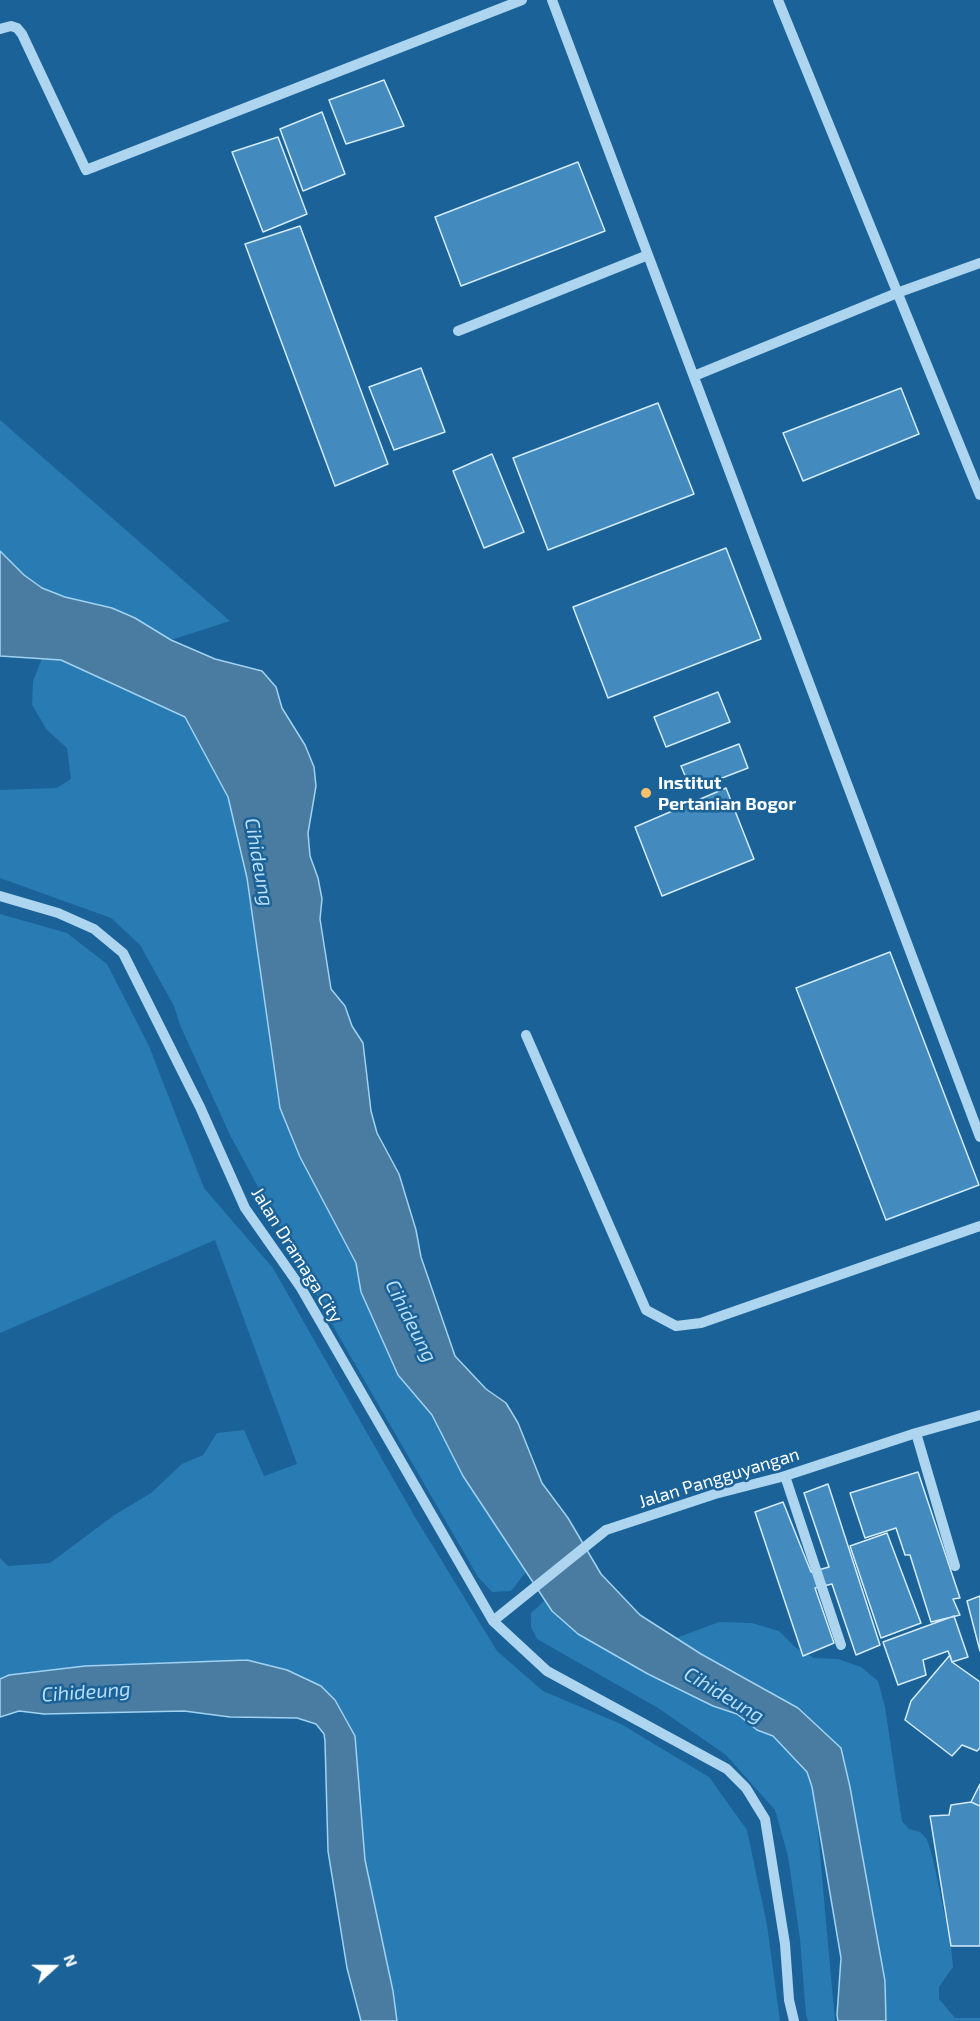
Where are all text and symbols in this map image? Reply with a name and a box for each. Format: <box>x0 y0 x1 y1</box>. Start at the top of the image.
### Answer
place label: Institut Pertanian Bogor <box>658 772 796 814</box>
marker: Institut Pertanian Bogor <box>639 786 653 800</box>
water label: Cihideung <box>239 816 279 908</box>
street label: Jalan Dramaga City <box>247 1183 347 1327</box>
water label: Cihideung <box>380 1276 442 1366</box>
street label: Jalan Pangguyangan <box>636 1443 802 1513</box>
water label: Cihideung <box>680 1662 768 1728</box>
water label: Cihideung <box>41 1677 131 1707</box>
north arrow <box>24 1937 84 1997</box>
text: N <box>60 1952 82 1969</box>

